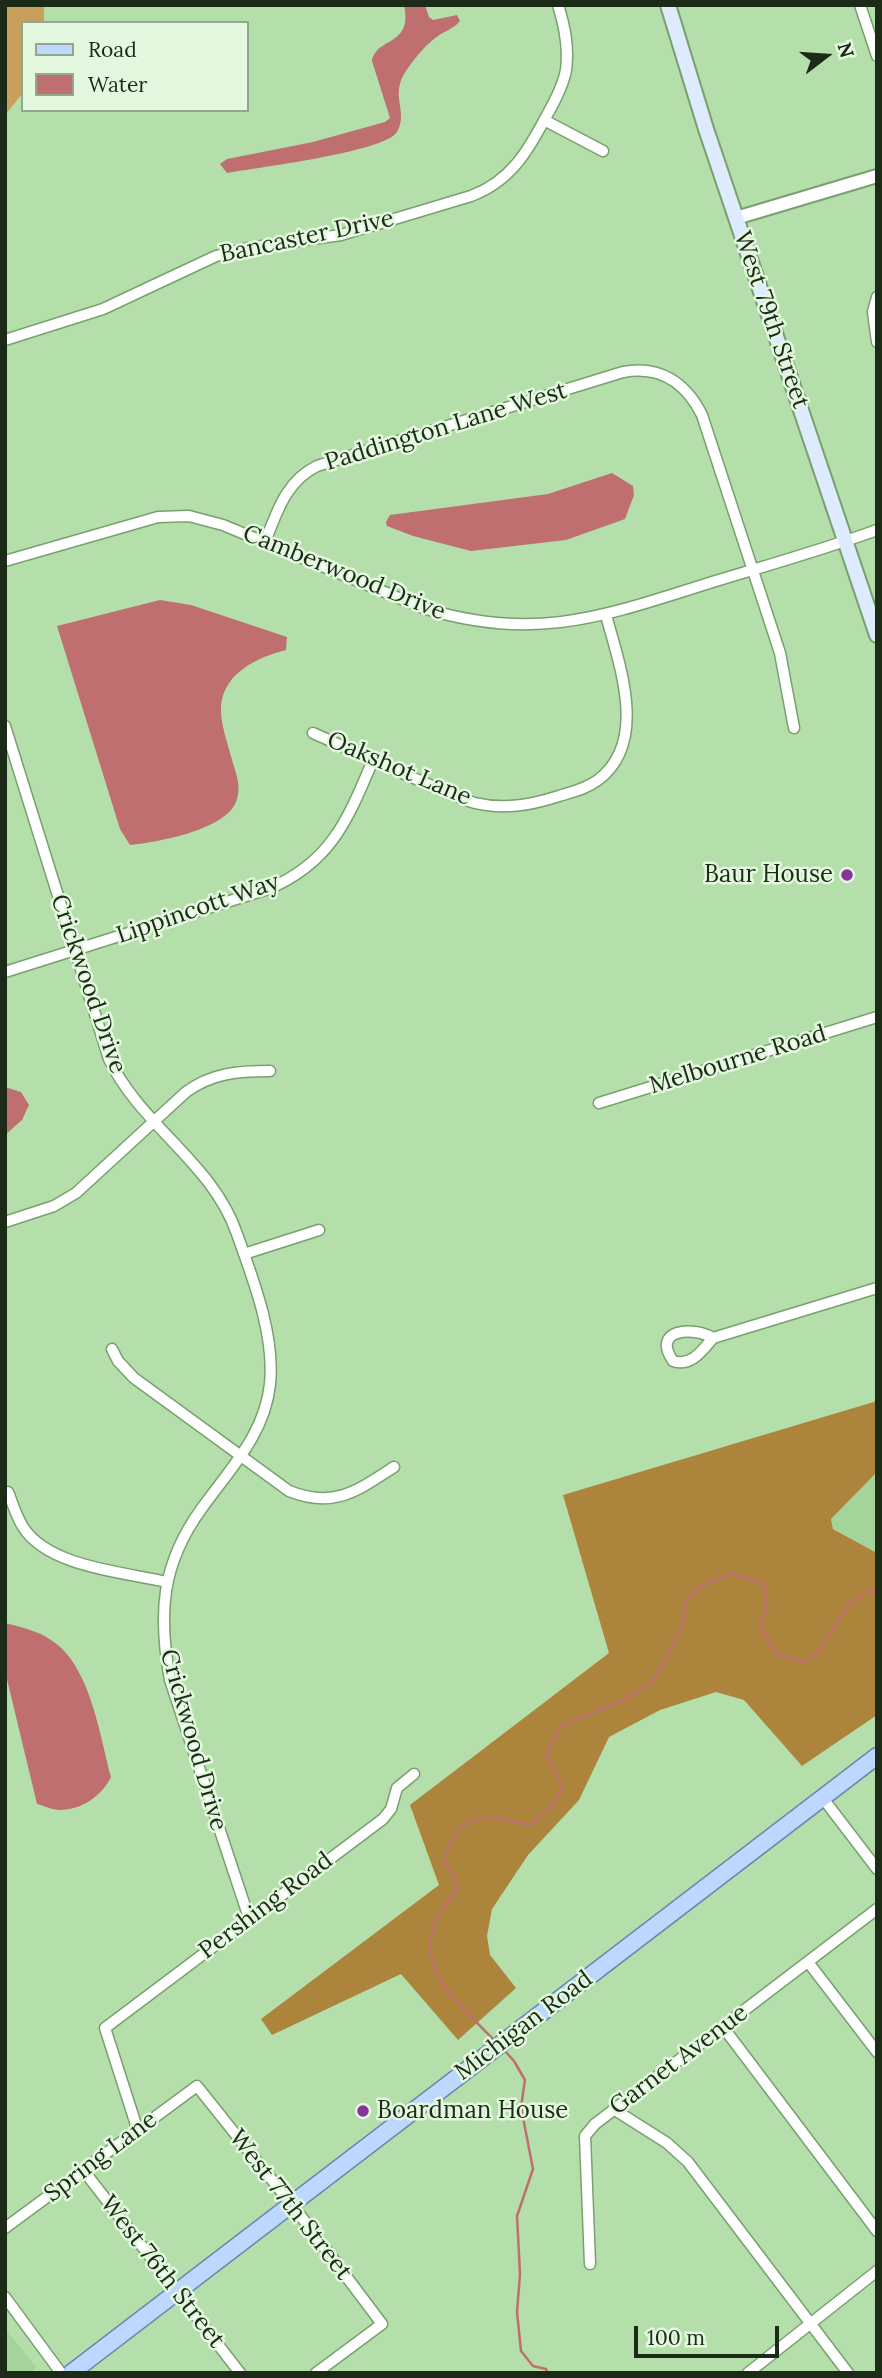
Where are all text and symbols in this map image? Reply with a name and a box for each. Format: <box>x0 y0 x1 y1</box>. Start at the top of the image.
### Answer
legend <box>21 21 248 112</box>
north arrow <box>791 21 861 91</box>
text: Road <box>88 36 137 63</box>
text: N <box>832 39 860 60</box>
text: Water <box>88 71 147 98</box>
street label: Bancaster Drive <box>217 205 397 269</box>
street label: West 79th Street <box>727 228 815 412</box>
street label: Paddington Lane West <box>322 376 570 478</box>
street label: Camberwood Drive <box>239 519 449 627</box>
street label: Oakshot Lane <box>323 726 475 812</box>
place label: Baur House <box>704 861 833 889</box>
marker: Baur House <box>839 867 855 883</box>
street label: Lippincott Way <box>113 868 283 950</box>
street label: Crickwood Drive <box>44 891 132 1077</box>
street label: Melbourne Road <box>646 1019 830 1101</box>
street label: Crickwood Drive <box>153 1646 233 1834</box>
street label: Pershing Road <box>194 1846 338 1966</box>
street label: Michigan Road <box>449 1965 599 2087</box>
street label: Garnet Avenue <box>604 1999 754 2121</box>
place label: Boardman House <box>377 2097 568 2125</box>
marker: Boardman House <box>355 2103 371 2119</box>
street label: Spring Lane <box>39 2105 163 2209</box>
street label: West 77th Street <box>222 2124 358 2286</box>
street label: West 76th Street <box>94 2190 230 2354</box>
scale bar <box>637 2312 782 2356</box>
text: 100 m <box>647 2324 705 2351</box>

